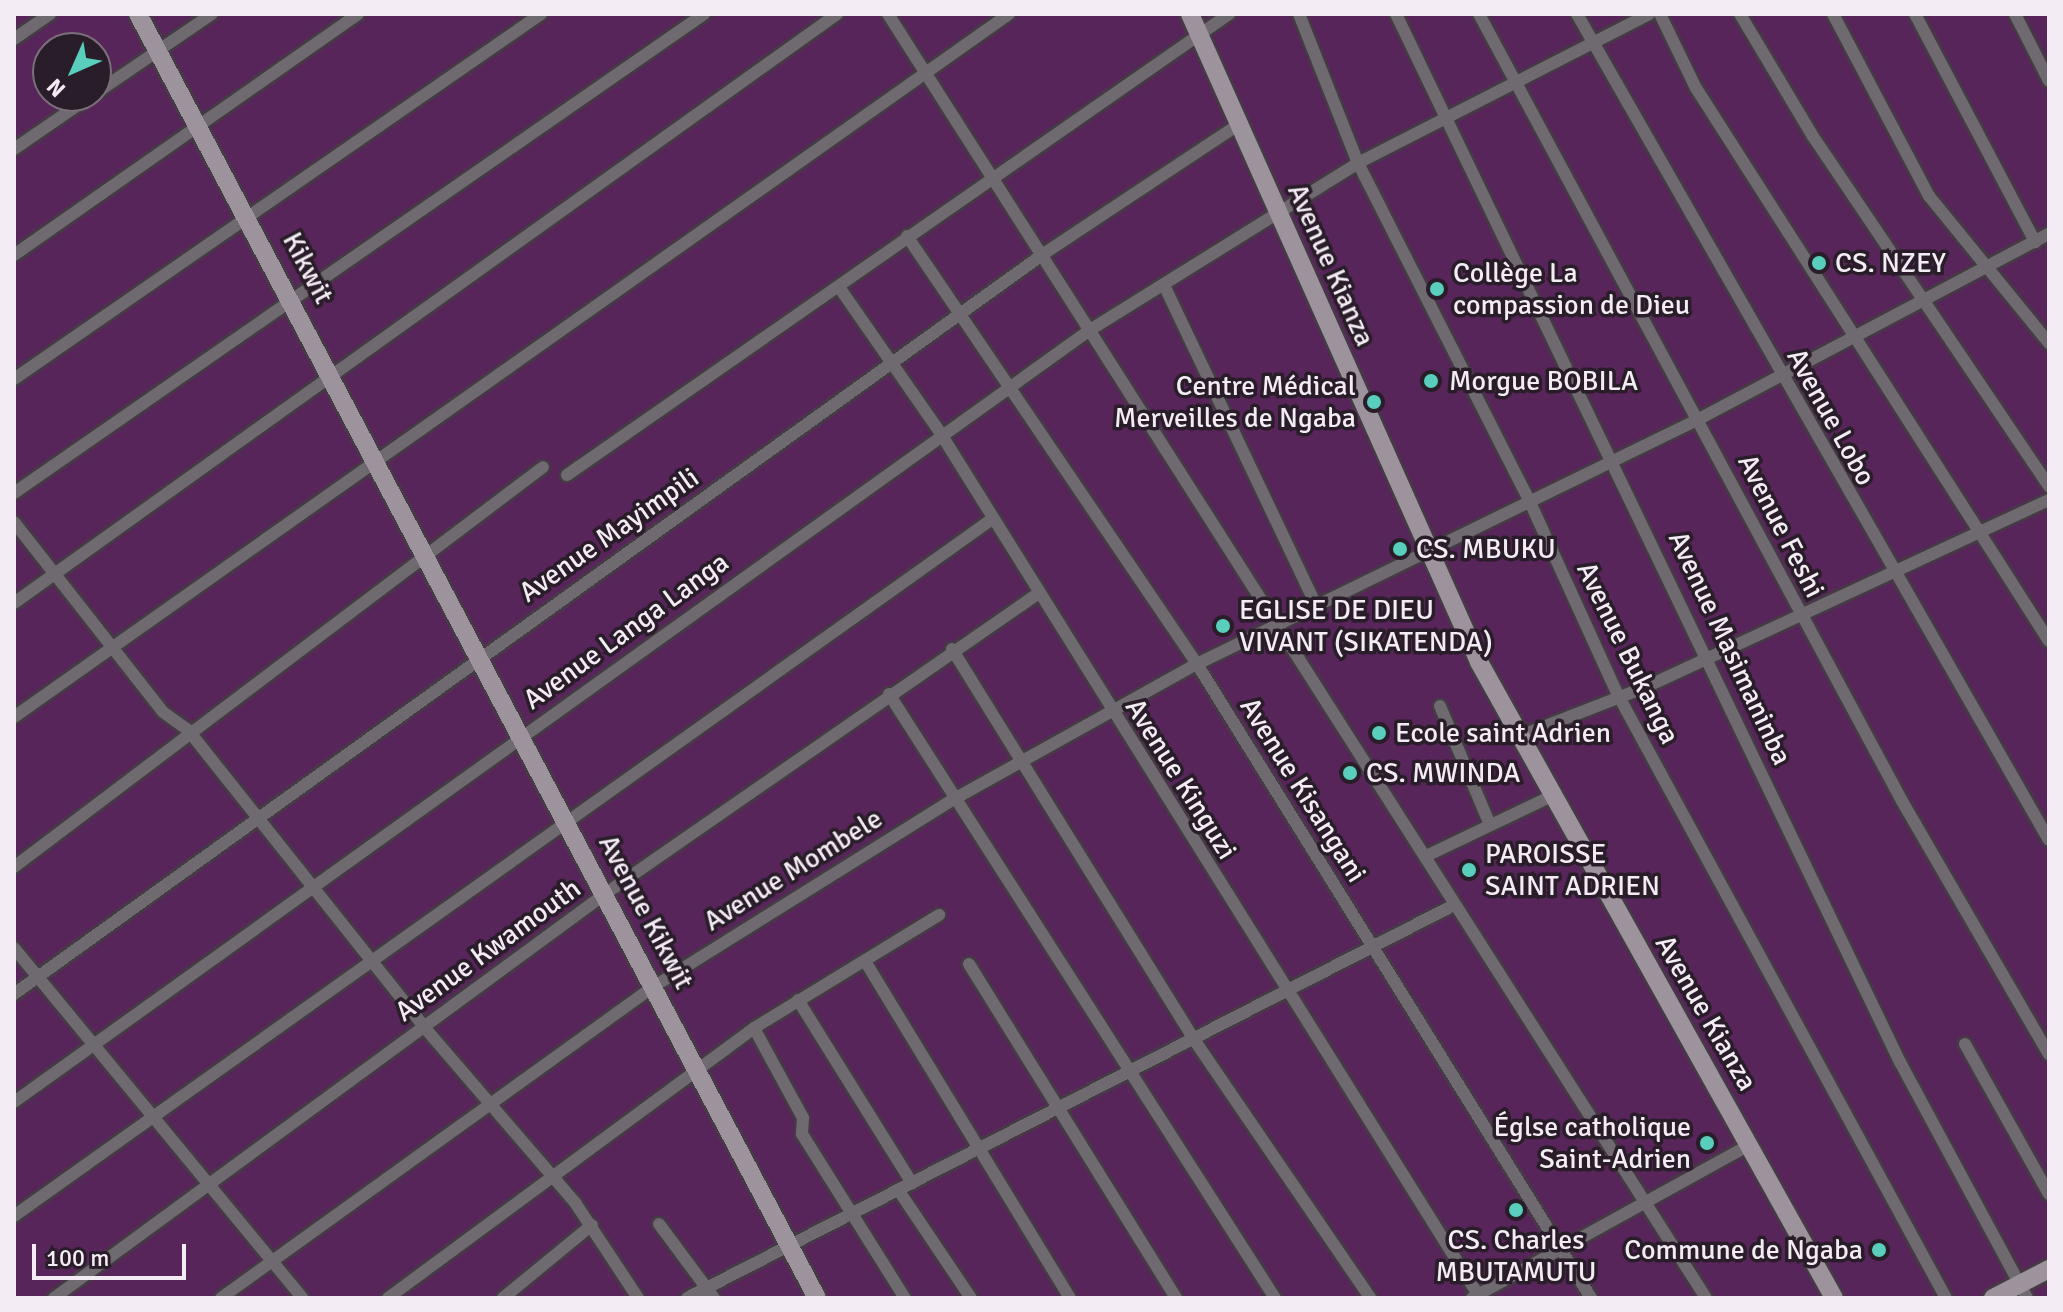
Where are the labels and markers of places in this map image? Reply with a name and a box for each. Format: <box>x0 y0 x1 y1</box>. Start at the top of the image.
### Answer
place label: CS. NZEY <box>1835 246 1946 280</box>
marker: CS. NZEY <box>1810 254 1828 272</box>
place label: Collège La compassion de Dieu <box>1453 256 1690 322</box>
marker: Collège La compassion de Dieu <box>1428 280 1446 298</box>
place label: Morgue BOBILA <box>1449 364 1638 398</box>
place label: Centre Médical Merveilles de Ngaba <box>1114 369 1356 435</box>
marker: Morgue BOBILA <box>1420 370 1442 392</box>
marker: Centre Médical Merveilles de Ngaba <box>1363 391 1385 413</box>
place label: CS. MBUKU <box>1416 532 1556 566</box>
marker: CS. MBUKU <box>1391 540 1409 558</box>
place label: EGLISE DE DIEU VIVANT (SIKATENDA) <box>1239 593 1493 659</box>
marker: EGLISE DE DIEU VIVANT (SIKATENDA) <box>1214 617 1232 635</box>
place label: Ecole saint Adrien <box>1395 716 1611 750</box>
marker: Ecole saint Adrien <box>1370 724 1388 742</box>
place label: CS. MWINDA <box>1366 756 1520 790</box>
marker: CS. MWINDA <box>1341 764 1359 782</box>
place label: PAROISSE SAINT ADRIEN <box>1485 837 1660 903</box>
marker: PAROISSE SAINT ADRIEN <box>1460 861 1478 879</box>
place label: Églse catholique Saint-Adrien <box>1494 1110 1691 1176</box>
marker: Églse catholique Saint-Adrien <box>1698 1134 1716 1152</box>
marker: CS. Charles MBUTAMUTU <box>1507 1201 1525 1219</box>
place label: CS. Charles MBUTAMUTU <box>1435 1223 1597 1289</box>
place label: Commune de Ngaba <box>1624 1233 1863 1267</box>
marker: Commune de Ngaba <box>1870 1241 1888 1259</box>

